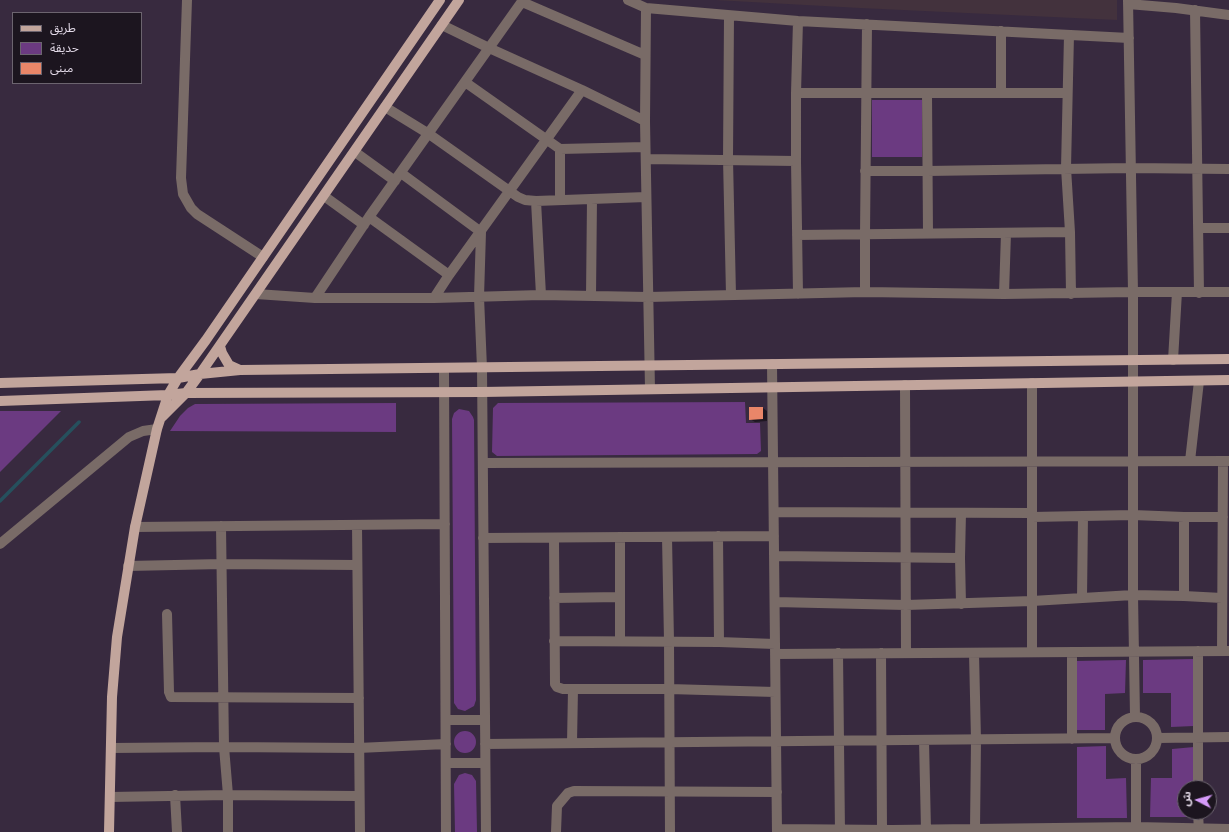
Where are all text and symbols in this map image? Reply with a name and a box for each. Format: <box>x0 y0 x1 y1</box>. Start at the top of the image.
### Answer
legend <box>12 12 142 84</box>
text: طريق <box>50 20 76 35</box>
text: حديقة <box>50 40 79 55</box>
text: مبنى <box>50 60 73 75</box>
north arrow <box>1177 780 1217 820</box>
text: ش <box>1178 791 1194 807</box>

